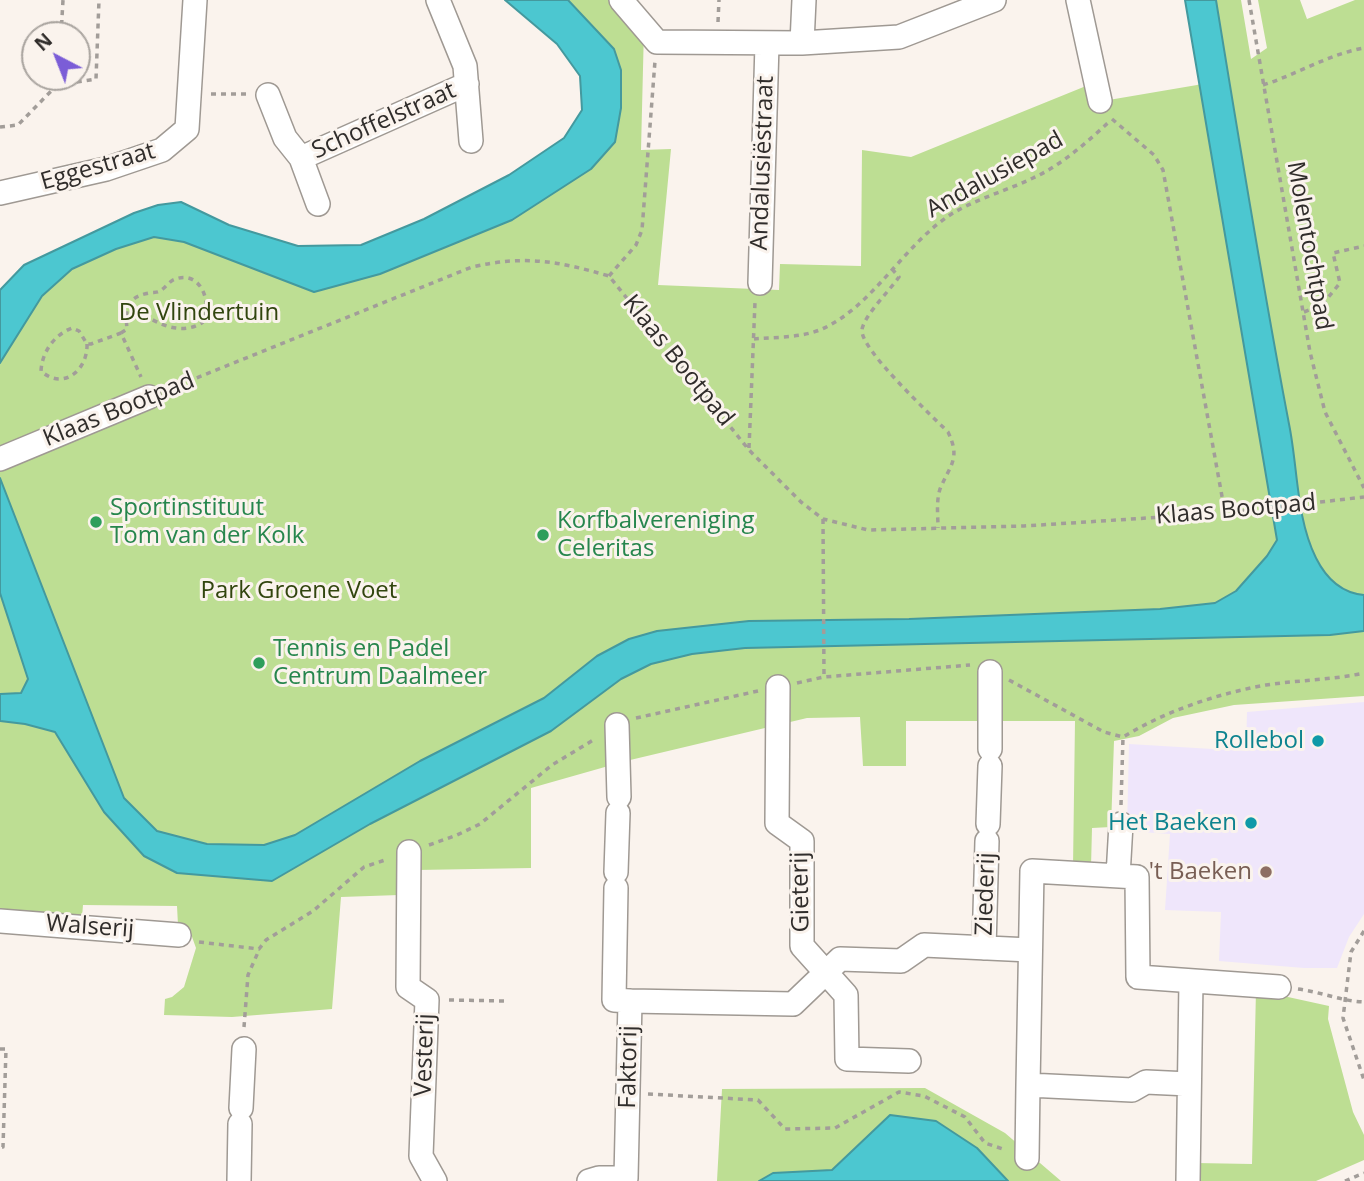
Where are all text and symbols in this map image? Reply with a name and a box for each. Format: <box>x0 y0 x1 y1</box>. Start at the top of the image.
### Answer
north arrow <box>21 21 91 91</box>
text: N <box>29 27 58 57</box>
street label: Andalusiëstraat <box>746 75 780 251</box>
street label: Schoffelstraat <box>308 76 460 166</box>
street label: Andalusiepad <box>921 125 1069 225</box>
street label: Eggestraat <box>37 137 159 197</box>
street label: Molentochtpad <box>1280 159 1338 333</box>
street label: Klaas Bootpad <box>616 289 740 433</box>
park label: De Vlindertuin <box>119 299 279 327</box>
street label: Klaas Bootpad <box>39 367 199 453</box>
street label: Klaas Bootpad <box>1155 489 1317 531</box>
place label: Sportinstituut Tom van der Kolk <box>110 494 304 550</box>
place label: Korfbalvereniging Celeritas <box>557 507 754 563</box>
marker: Sportinstituut Tom van der Kolk <box>88 514 104 530</box>
marker: Korfbalvereniging Celeritas <box>535 527 551 543</box>
park label: Park Groene Voet <box>201 577 397 605</box>
place label: Tennis en Padel Centrum Daalmeer <box>273 635 487 691</box>
marker: Tennis en Padel Centrum Daalmeer <box>251 655 267 671</box>
place label: Rollebol <box>1214 727 1304 755</box>
marker: Rollebol <box>1310 733 1326 749</box>
place label: Het Baeken <box>1108 809 1237 837</box>
marker: Het Baeken <box>1243 815 1259 831</box>
street label: Gieterij <box>786 851 816 933</box>
street label: Ziederij <box>970 852 1002 936</box>
place label: 't Baeken <box>1149 858 1252 886</box>
marker: 't Baeken <box>1258 864 1274 880</box>
street label: Walserij <box>45 910 135 944</box>
street label: Vesterij <box>409 1013 441 1097</box>
street label: Faktorij <box>614 1025 644 1109</box>

